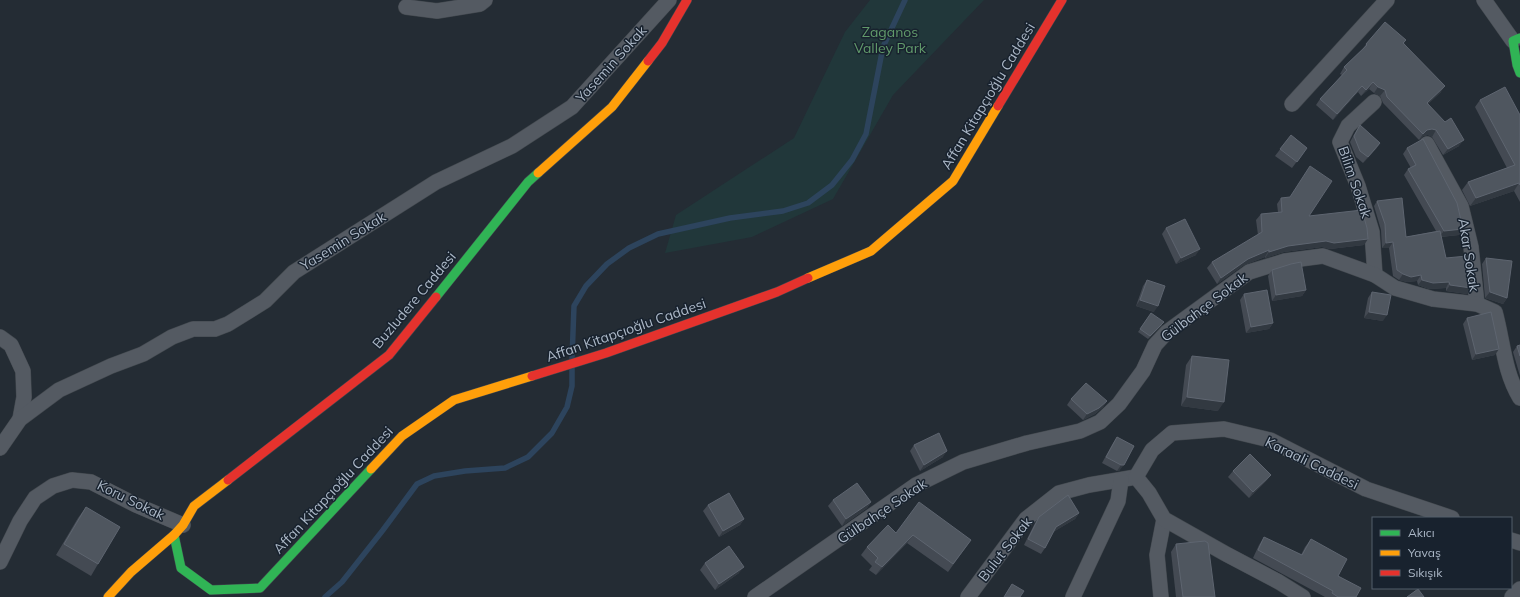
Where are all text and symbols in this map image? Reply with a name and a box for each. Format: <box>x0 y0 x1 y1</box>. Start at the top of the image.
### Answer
street label: Affan Kitapçıoğlu Caddesi <box>937 19 1039 173</box>
street label: Yasemin Sokak <box>571 21 651 107</box>
park label: Zaganos Valley Park <box>854 23 927 57</box>
street label: Bilim Sokak <box>1334 144 1376 221</box>
street label: Yasemin Sokak <box>296 207 390 275</box>
street label: Akar Sokak <box>1454 217 1484 294</box>
street label: Buzludere Caddesi <box>368 248 460 352</box>
street label: Gülbahçe Sokak <box>1157 268 1252 346</box>
street label: Affan Kitapçıoğlu Caddesi <box>544 294 708 366</box>
street label: Affan Kitapçıoğlu Caddesi <box>269 423 397 557</box>
street label: Karaali Caddesi <box>1262 433 1362 493</box>
street label: Gülbahçe Sokak <box>834 474 931 548</box>
street label: Koru Sokak <box>94 476 168 524</box>
street label: Bulut Sokak <box>974 512 1036 585</box>
legend <box>1372 517 1512 589</box>
text: Akıcı <box>1408 525 1435 540</box>
text: Yavaş <box>1407 545 1441 560</box>
text: Sıkışık <box>1408 565 1443 580</box>

